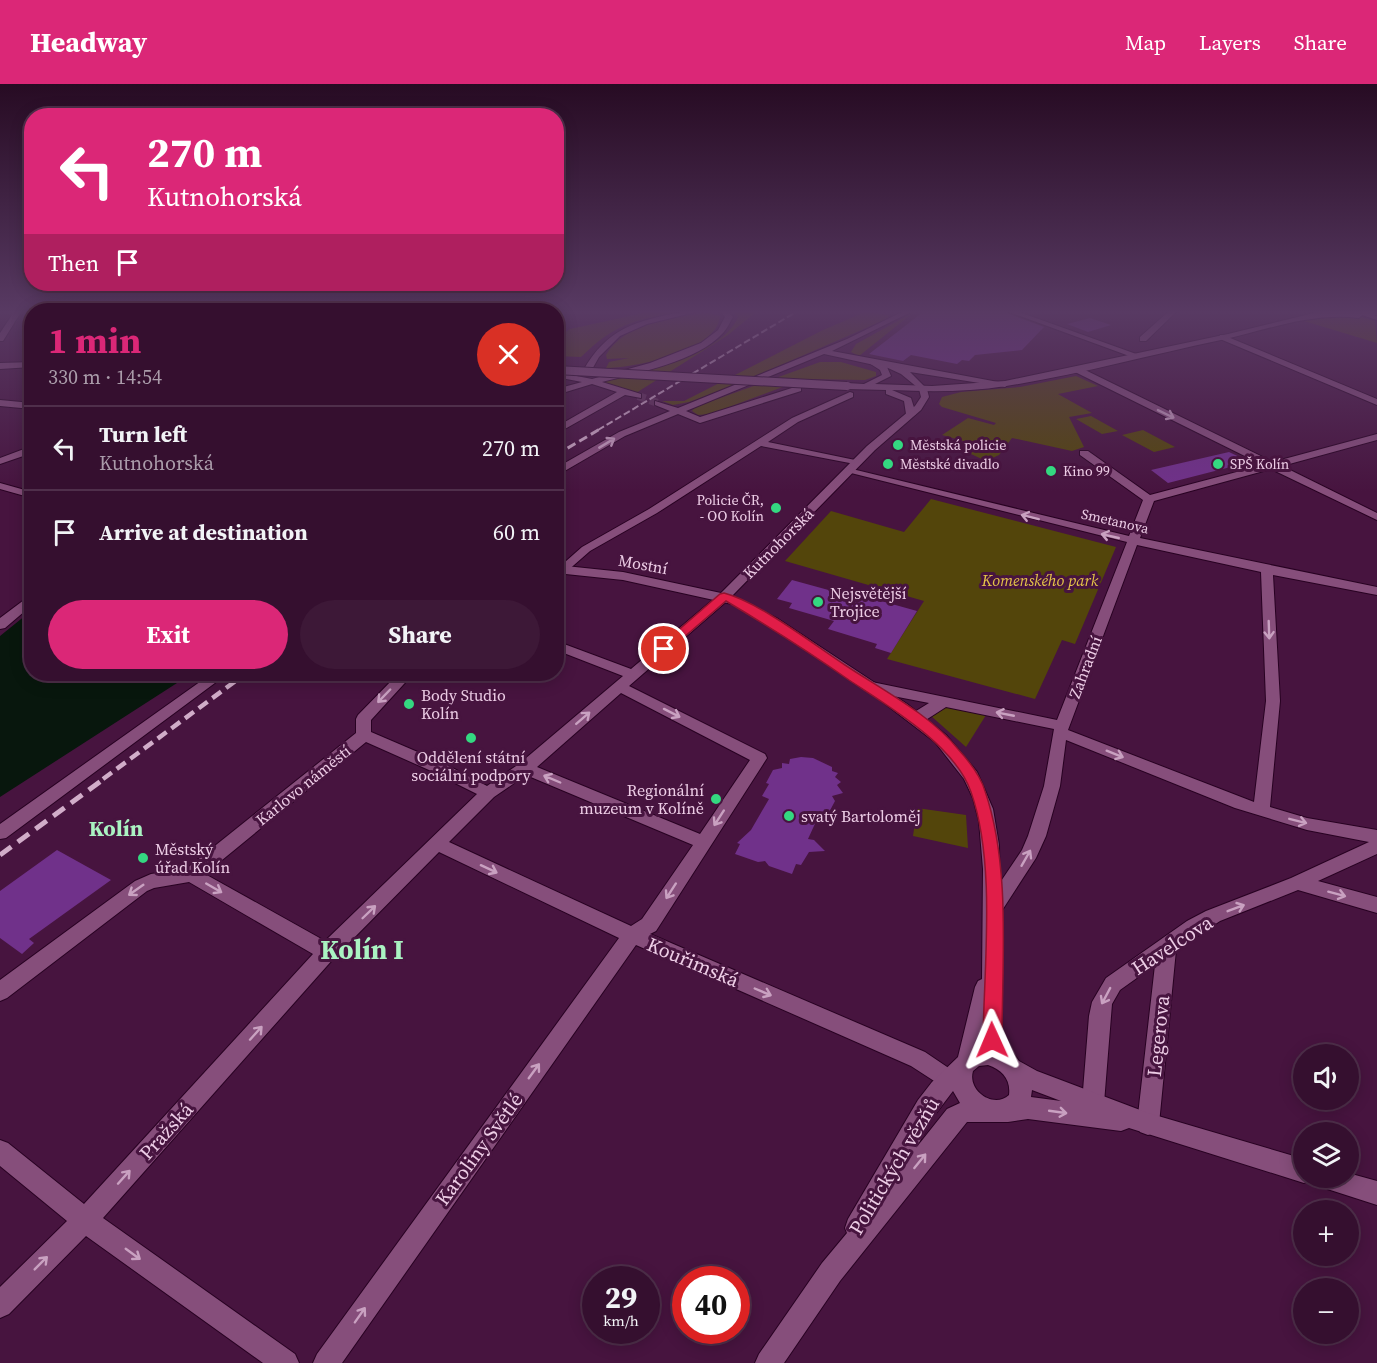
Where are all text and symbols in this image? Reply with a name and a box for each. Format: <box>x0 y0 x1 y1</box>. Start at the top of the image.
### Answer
text: Headway <box>30 23 147 61</box>
text: Map <box>1125 28 1166 57</box>
text: Layers <box>1199 28 1261 57</box>
text: Share <box>1294 28 1347 57</box>
text: 270 m <box>147 123 262 181</box>
icon: left <box>48 132 126 210</box>
text: Kutnohorská <box>147 178 302 215</box>
icon: arrive <box>111 246 144 279</box>
text: Then <box>48 248 99 278</box>
text: 1 min <box>48 316 141 365</box>
button: close <box>477 323 540 386</box>
text: 330 m · 14:54 <box>48 363 162 391</box>
one-way arrow <box>1157 408 1175 420</box>
text: Turn left <box>99 419 187 449</box>
icon: left <box>48 432 81 465</box>
text: 270 m <box>482 433 540 463</box>
place label: Městská policie <box>910 435 1006 455</box>
one-way arrow <box>598 437 615 449</box>
marker: Městská policie <box>891 438 905 452</box>
text: Kutnohorská <box>99 449 214 477</box>
place label: Městské divadlo <box>900 454 1000 474</box>
place label: SPŠ Kolín <box>1230 454 1290 474</box>
marker: Městské divadlo <box>881 457 895 471</box>
marker: SPŠ Kolín <box>1211 457 1225 471</box>
place label: Kino 99 <box>1063 461 1110 481</box>
marker: Kino 99 <box>1044 464 1058 478</box>
place label: Policie ČR, - OO Kolín <box>697 490 765 526</box>
marker: Policie ČR, - OO Kolín <box>769 501 783 515</box>
street label: Kutnohorská <box>738 502 819 583</box>
street label: Smetanova <box>1079 504 1152 539</box>
one-way arrow <box>1021 510 1040 522</box>
icon: arrive <box>48 516 81 549</box>
text: Arrive at destination <box>99 517 308 547</box>
text: 60 m <box>493 517 540 547</box>
one-way arrow <box>1101 530 1120 541</box>
street label: Mostní <box>617 549 670 579</box>
park label: Komenského park <box>981 569 1099 591</box>
place label: Nejsvětější Trojice <box>830 582 907 622</box>
marker: Nejsvětější Trojice <box>811 595 825 609</box>
button: Exit <box>48 600 288 669</box>
button: Share <box>300 600 540 669</box>
one-way arrow <box>1264 619 1275 639</box>
pin <box>638 623 689 674</box>
icon: arrive <box>647 632 680 665</box>
street label: Zahradní <box>1063 633 1107 701</box>
place label: Body Studio Kolín <box>421 684 506 724</box>
one-way arrow <box>377 689 392 704</box>
marker: Body Studio Kolín <box>402 697 416 711</box>
one-way arrow <box>663 708 681 720</box>
one-way arrow <box>996 708 1016 719</box>
one-way arrow <box>575 711 590 725</box>
marker: Oddělení státní sociální podpory <box>464 731 478 745</box>
street label: Karlovo náměstí <box>251 740 355 830</box>
place label: Oddělení státní sociální podpory <box>411 746 532 786</box>
one-way arrow <box>1105 749 1123 760</box>
one-way arrow <box>544 773 562 784</box>
place label: Regionální muzeum v Kolíně <box>579 779 704 819</box>
marker: Regionální muzeum v Kolíně <box>709 792 723 806</box>
place label: svatý Bartoloměj <box>801 805 921 827</box>
one-way arrow <box>713 809 726 826</box>
marker: svatý Bartoloměj <box>782 809 796 823</box>
district label: Kolín <box>89 813 144 843</box>
one-way arrow <box>1288 816 1307 828</box>
place label: Městský úřad Kolín <box>155 838 230 878</box>
one-way arrow <box>1021 850 1033 867</box>
marker: Městský úřad Kolín <box>136 851 150 865</box>
one-way arrow <box>480 864 498 875</box>
one-way arrow <box>204 883 222 894</box>
one-way arrow <box>665 883 678 900</box>
one-way arrow <box>128 884 145 896</box>
one-way arrow <box>1327 889 1346 900</box>
one-way arrow <box>1226 901 1244 912</box>
one-way arrow <box>361 904 376 919</box>
street label: Havelcova <box>1126 908 1219 982</box>
street label: Kouřimská <box>643 930 744 994</box>
district label: Kolín I <box>320 931 404 968</box>
one-way arrow <box>753 987 771 998</box>
one-way arrow <box>1100 987 1112 1004</box>
street label: Legerova <box>1140 993 1176 1078</box>
position arrow <box>960 1008 1024 1072</box>
one-way arrow <box>249 1025 263 1040</box>
map controls <box>1293 1044 1359 1344</box>
button: sound <box>1293 1044 1359 1110</box>
one-way arrow <box>528 1063 541 1079</box>
street label: Karoliny Světlé <box>429 1087 529 1211</box>
street label: Politických vězňů <box>842 1092 946 1240</box>
street label: Pražská <box>133 1095 200 1166</box>
one-way arrow <box>1047 1106 1067 1117</box>
button: layers <box>1293 1122 1359 1188</box>
one-way arrow <box>914 1153 927 1169</box>
one-way arrow <box>117 1170 131 1185</box>
button: + <box>1293 1200 1359 1266</box>
one-way arrow <box>124 1248 140 1260</box>
one-way arrow <box>34 1256 49 1271</box>
speed limit sign: 40 <box>672 1266 750 1344</box>
text: 29 <box>605 1277 637 1318</box>
button: − <box>1293 1278 1359 1344</box>
one-way arrow <box>354 1308 366 1324</box>
text: km/h <box>603 1310 639 1331</box>

